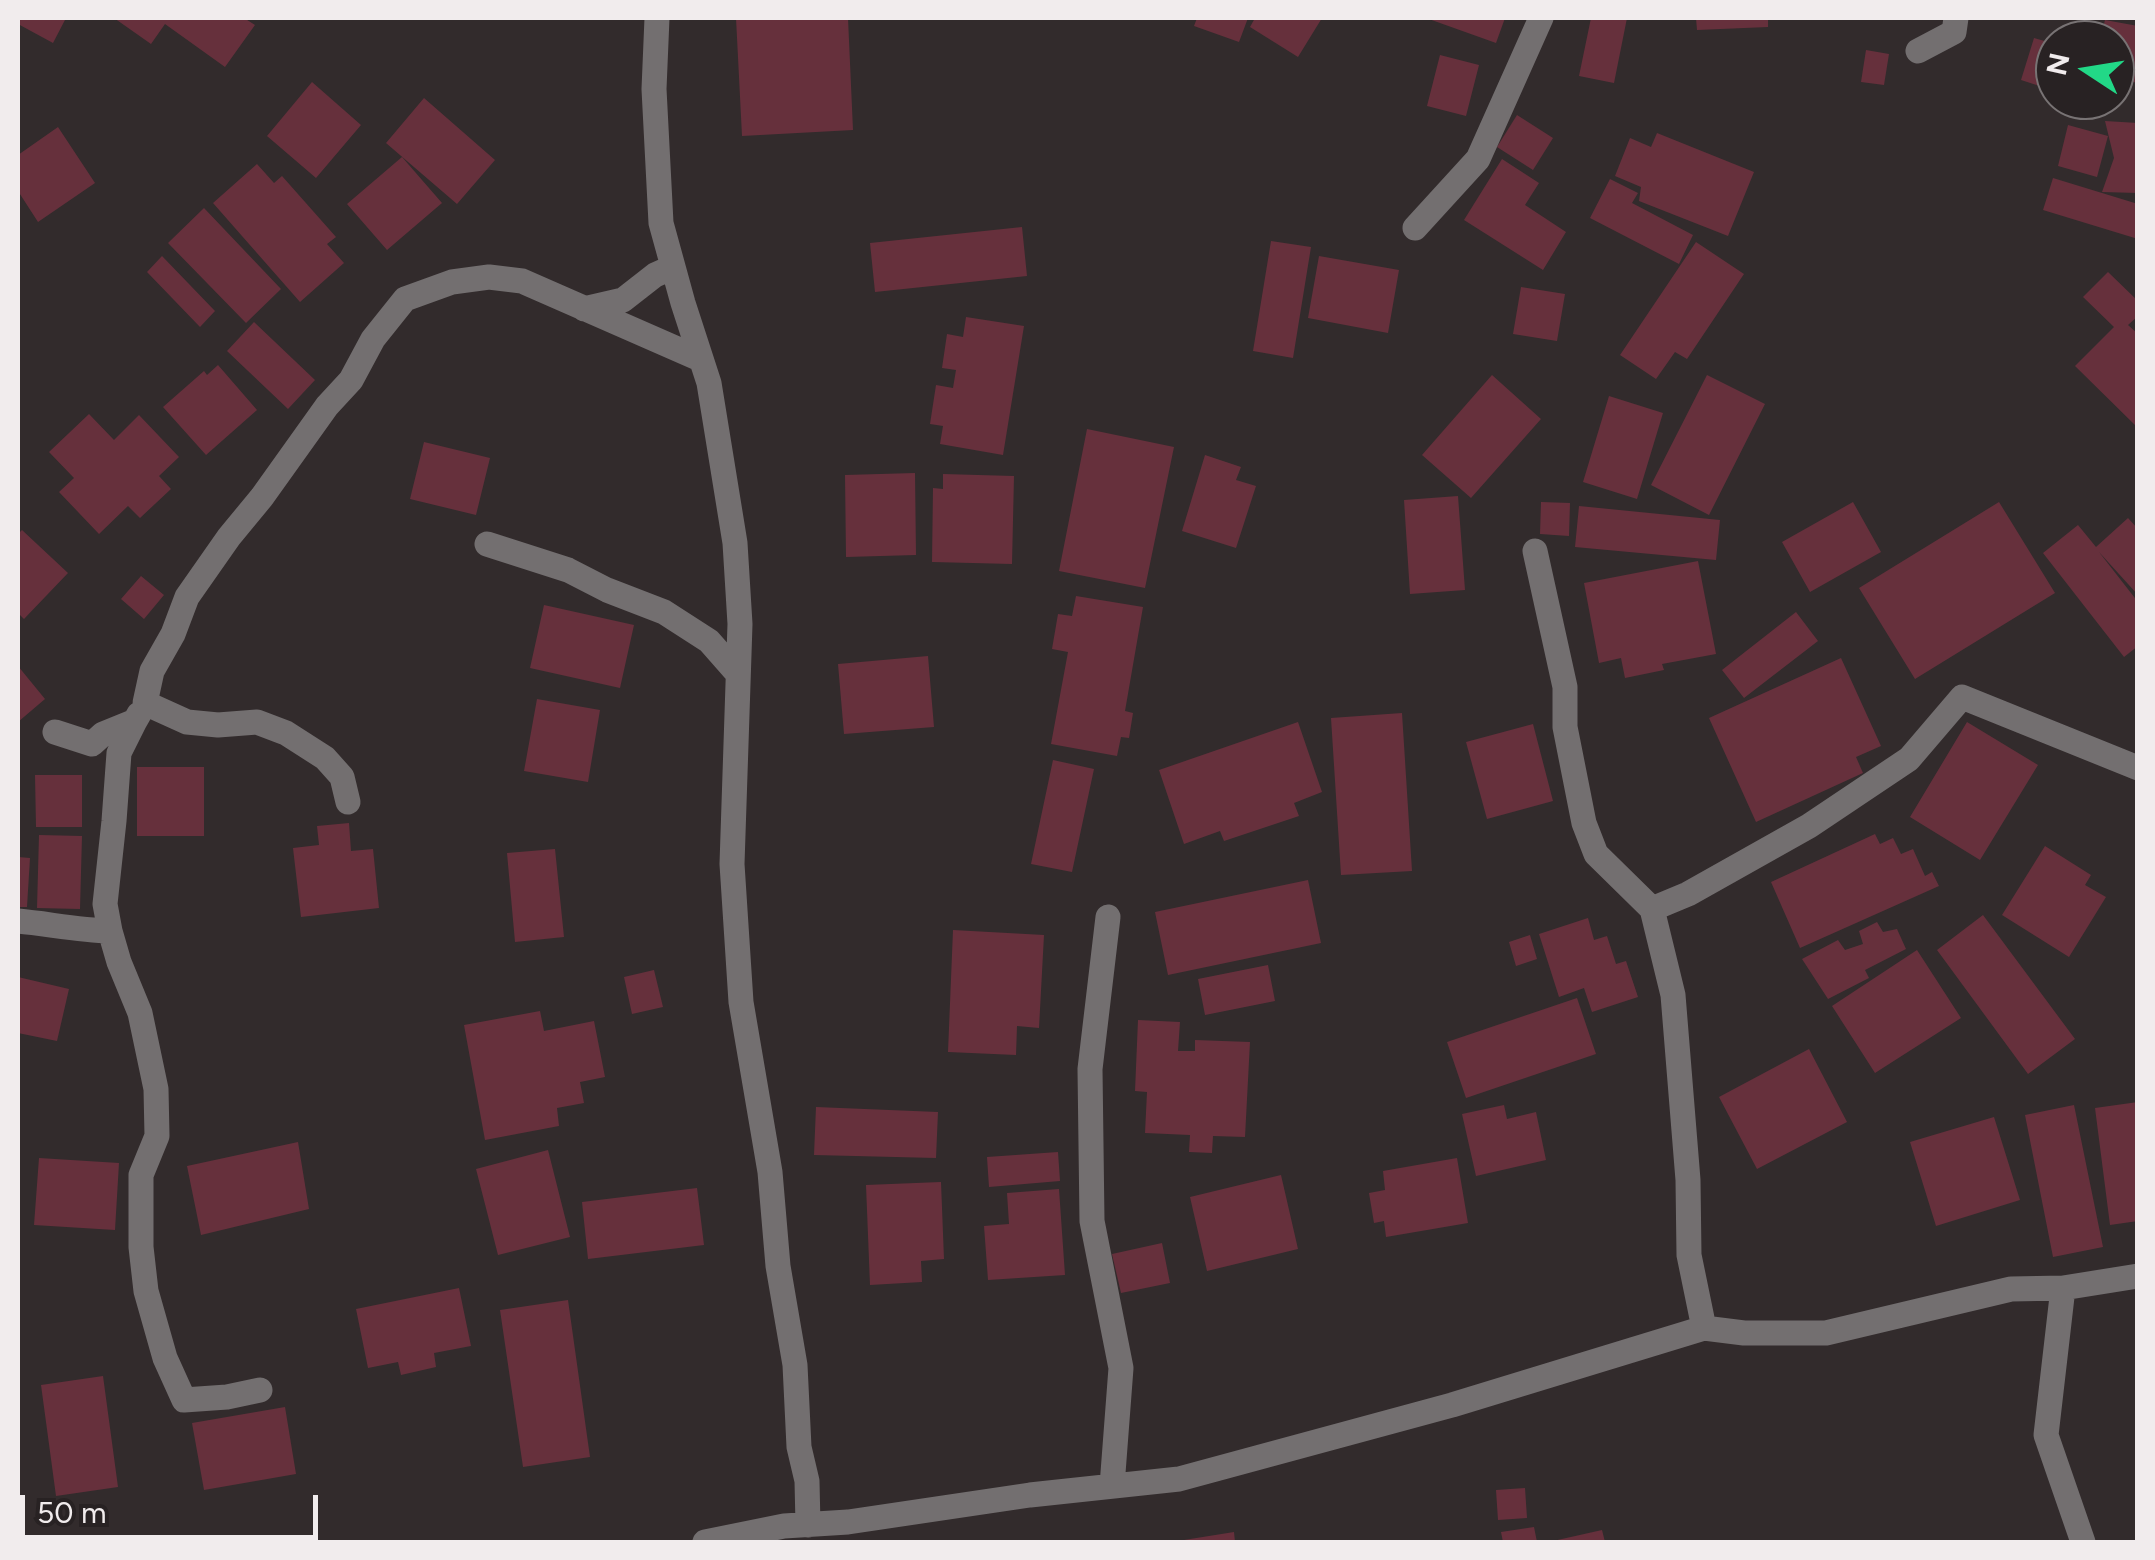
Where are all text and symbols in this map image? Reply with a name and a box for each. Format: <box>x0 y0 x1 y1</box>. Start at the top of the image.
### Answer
north arrow <box>2035 20 2135 120</box>
text: N <box>2039 50 2076 78</box>
scale bar <box>25 1475 322 1537</box>
text: 50 m <box>37 1494 106 1531</box>

